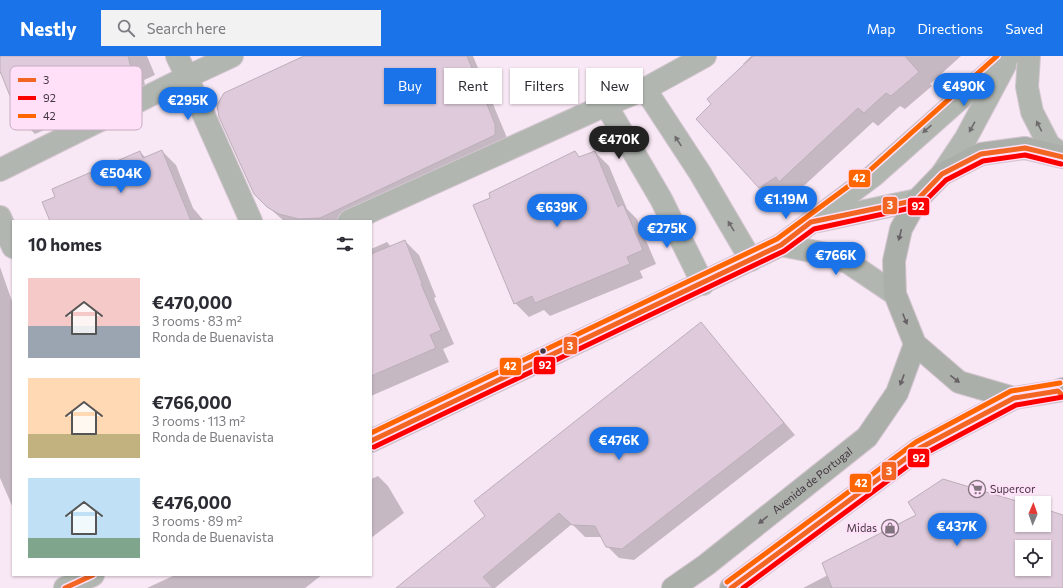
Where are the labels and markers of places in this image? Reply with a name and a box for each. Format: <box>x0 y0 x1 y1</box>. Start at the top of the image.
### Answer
pin: €490K <box>936 73 992 107</box>
pin: €295K <box>160 87 216 121</box>
pin: €470K <box>591 126 647 160</box>
pin: €504K <box>93 160 149 194</box>
pin: €1.19M <box>753 186 819 220</box>
pin: €639K <box>529 194 585 228</box>
pin: €275K <box>639 215 695 249</box>
pin: €766K <box>808 242 864 276</box>
unlabelled marker <box>538 346 548 356</box>
pin: €476K <box>591 427 647 461</box>
supermarket icon: Supercor <box>967 479 987 499</box>
place label: Supercor <box>990 482 1036 495</box>
pin: €437K <box>929 513 985 547</box>
shop icon: Midas <box>880 518 900 538</box>
place label: Midas <box>847 521 877 534</box>

